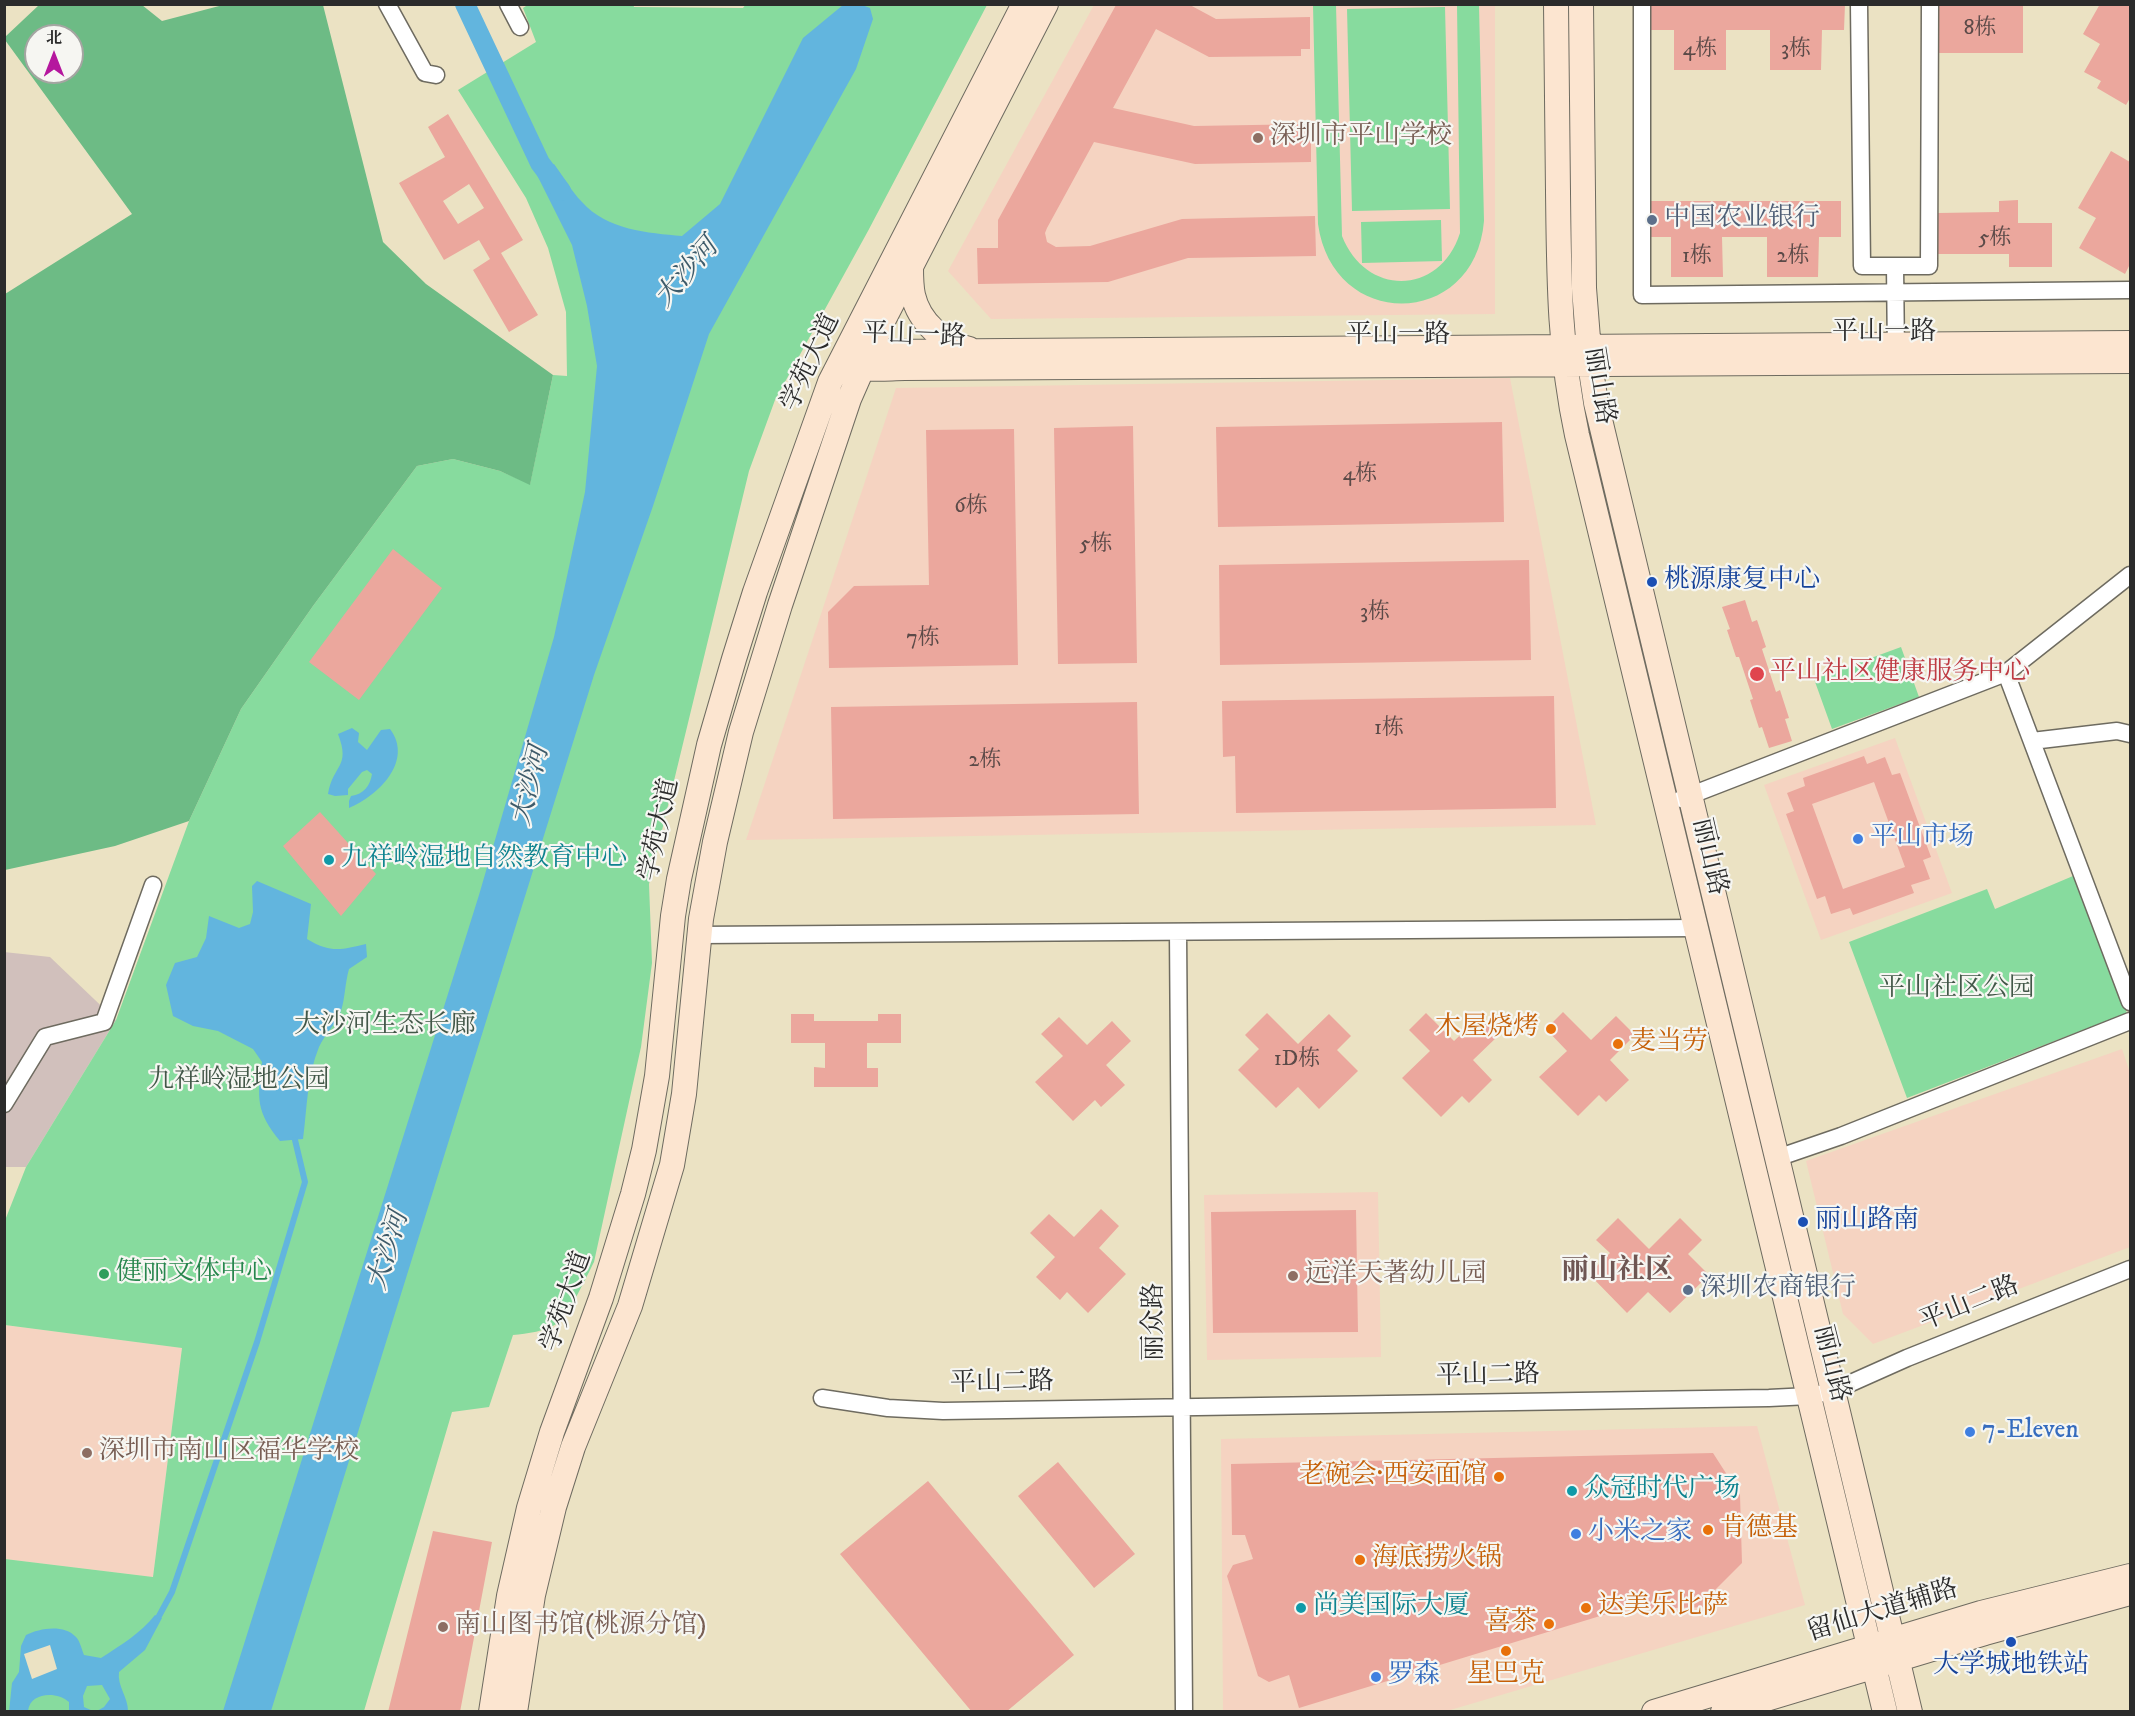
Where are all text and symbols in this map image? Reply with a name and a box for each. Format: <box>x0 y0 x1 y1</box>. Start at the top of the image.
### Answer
house number: 8栋 <box>1963 16 1997 42</box>
north arrow <box>24 24 84 84</box>
text: 北 <box>46 28 62 48</box>
house number: 4栋 <box>1683 37 1717 63</box>
house number: 3栋 <box>1781 37 1811 63</box>
place label: 深圳市平山学校 <box>1270 122 1452 154</box>
marker: 深圳市平山学校 <box>1251 131 1265 145</box>
place label: 中国农业银行 <box>1664 204 1820 236</box>
marker: 中国农业银行 <box>1645 213 1659 227</box>
house number: 5栋 <box>1979 226 2011 252</box>
water label: 大沙河 <box>649 233 727 315</box>
house number: 1栋 <box>1682 244 1712 270</box>
house number: 2栋 <box>1777 244 1809 270</box>
street label: 学苑大道 <box>776 309 848 417</box>
street label: 平山一路 <box>1832 318 1936 350</box>
street label: 平山一路 <box>861 320 967 354</box>
street label: 平山一路 <box>1346 321 1450 353</box>
street label: 丽山路 <box>1576 345 1620 427</box>
house number: 4栋 <box>1343 462 1377 488</box>
house number: 6栋 <box>954 494 988 520</box>
house number: 5栋 <box>1080 532 1112 558</box>
place label: 桃源康复中心 <box>1664 566 1820 598</box>
marker: 桃源康复中心 <box>1645 575 1659 589</box>
house number: 3栋 <box>1360 600 1390 626</box>
house number: 7栋 <box>906 626 940 652</box>
place label: 平山社区健康服务中心 <box>1770 658 2030 690</box>
marker: 平山社区健康服务中心 <box>1748 665 1766 683</box>
house number: 1栋 <box>1374 716 1404 742</box>
water label: 大沙河 <box>506 743 558 829</box>
house number: 2栋 <box>969 748 1001 774</box>
street label: 学苑大道 <box>635 776 687 884</box>
street label: 丽山路 <box>1684 815 1732 899</box>
place label: 平山市场 <box>1870 823 1974 855</box>
marker: 平山市场 <box>1851 832 1865 846</box>
place label: 九祥岭湿地自然教育中心 <box>341 844 627 876</box>
marker: 九祥岭湿地自然教育中心 <box>322 853 336 867</box>
park label: 平山社区公园 <box>1879 974 2035 1006</box>
park label: 大沙河生态长廊 <box>294 1011 476 1043</box>
place label: 木屋烧烤 <box>1435 1013 1539 1045</box>
marker: 木屋烧烤 <box>1544 1022 1558 1036</box>
place label: 麦当劳 <box>1630 1028 1708 1060</box>
marker: 麦当劳 <box>1611 1037 1625 1051</box>
house number: 1D栋 <box>1274 1047 1320 1073</box>
park label: 九祥岭湿地公园 <box>148 1066 330 1098</box>
place label: 丽山路南 <box>1815 1206 1919 1238</box>
water label: 大沙河 <box>363 1208 417 1294</box>
marker: 丽山路南 <box>1796 1215 1810 1229</box>
street label: 学苑大道 <box>536 1248 600 1356</box>
district label: 丽山社区 <box>1561 1255 1673 1289</box>
place label: 健丽文体中心 <box>116 1258 272 1290</box>
place label: 远洋天著幼儿园 <box>1305 1260 1487 1292</box>
marker: 健丽文体中心 <box>97 1267 111 1281</box>
marker: 远洋天著幼儿园 <box>1286 1269 1300 1283</box>
street label: 平山二路 <box>1916 1271 2024 1339</box>
place label: 深圳农商银行 <box>1700 1274 1856 1306</box>
street label: 丽众路 <box>1140 1283 1172 1361</box>
marker: 深圳农商银行 <box>1681 1283 1695 1297</box>
street label: 丽山路 <box>1805 1322 1855 1406</box>
street label: 平山二路 <box>1436 1360 1540 1394</box>
street label: 平山二路 <box>950 1367 1054 1401</box>
place label: 7-Eleven <box>1982 1416 2079 1448</box>
marker: 7-Eleven <box>1963 1425 1977 1439</box>
place label: 深圳市南山区福华学校 <box>99 1437 359 1469</box>
marker: 深圳市南山区福华学校 <box>80 1446 94 1460</box>
place label: 老碗会·西安面馆 <box>1299 1461 1487 1493</box>
marker: 老碗会·西安面馆 <box>1492 1470 1506 1484</box>
place label: 众冠时代广场 <box>1584 1475 1740 1507</box>
marker: 众冠时代广场 <box>1565 1484 1579 1498</box>
place label: 肯德基 <box>1720 1514 1798 1546</box>
place label: 小米之家 <box>1588 1518 1692 1550</box>
marker: 肯德基 <box>1701 1523 1715 1537</box>
marker: 小米之家 <box>1569 1527 1583 1541</box>
place label: 海底捞火锅 <box>1372 1544 1502 1576</box>
marker: 海底捞火锅 <box>1353 1553 1367 1567</box>
street label: 留仙大道辅路 <box>1804 1574 1962 1650</box>
place label: 尚美国际大厦 <box>1313 1592 1469 1624</box>
place label: 达美乐比萨 <box>1598 1592 1728 1624</box>
marker: 尚美国际大厦 <box>1294 1601 1308 1615</box>
marker: 达美乐比萨 <box>1579 1601 1593 1615</box>
place label: 喜茶 <box>1485 1608 1537 1640</box>
place label: 南山图书馆(桃源分馆) <box>455 1611 706 1643</box>
marker: 喜茶 <box>1542 1617 1556 1631</box>
marker: 南山图书馆(桃源分馆) <box>436 1620 450 1634</box>
marker: 大学城地铁站 <box>2004 1635 2018 1649</box>
marker: 星巴克 <box>1499 1644 1513 1658</box>
place label: 大学城地铁站 <box>1933 1651 2089 1683</box>
place label: 星巴克 <box>1467 1660 1545 1692</box>
place label: 罗森 <box>1388 1661 1440 1693</box>
marker: 罗森 <box>1369 1670 1383 1684</box>

